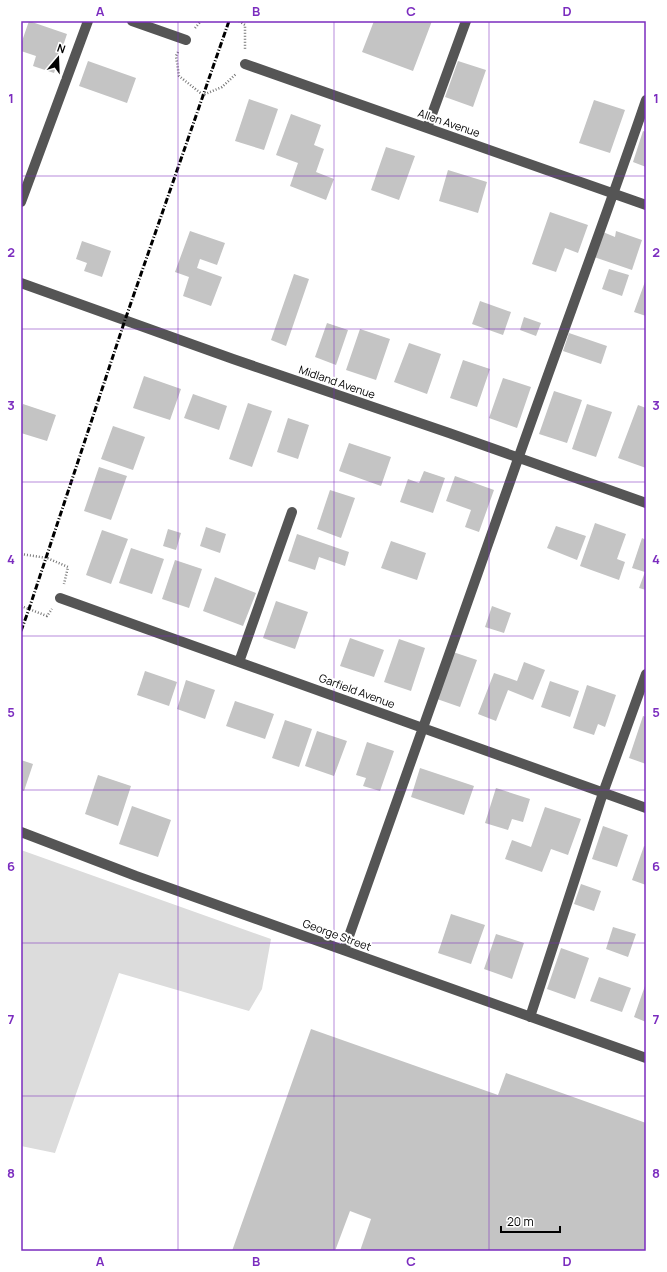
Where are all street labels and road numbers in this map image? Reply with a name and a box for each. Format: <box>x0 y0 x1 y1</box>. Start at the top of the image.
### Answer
street label: Allen Avenue <box>416 105 483 140</box>
street label: Midland Avenue <box>297 361 378 402</box>
street label: Garfield Avenue <box>317 670 398 711</box>
street label: George Street <box>301 915 374 954</box>

